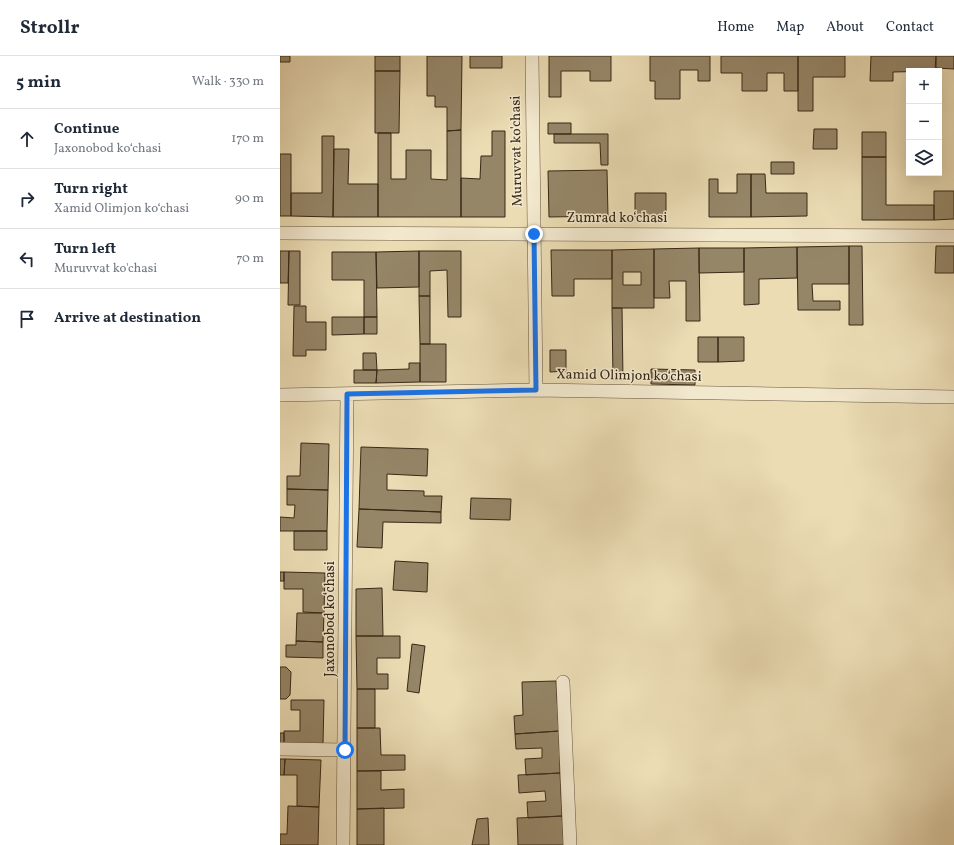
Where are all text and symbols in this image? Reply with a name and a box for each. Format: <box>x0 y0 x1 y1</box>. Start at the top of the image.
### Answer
text: Strollr <box>20 15 80 41</box>
text: Home <box>717 18 754 37</box>
text: Map <box>776 18 804 37</box>
text: About <box>826 18 864 37</box>
text: Contact <box>886 18 934 37</box>
map controls <box>906 68 942 176</box>
button: + <box>906 68 942 104</box>
text: 5 min <box>16 71 61 94</box>
text: Walk · 330 m <box>192 73 264 91</box>
street label: Muruvvat ko'chasi <box>507 95 527 207</box>
button: − <box>906 104 942 140</box>
text: Continue <box>54 119 119 140</box>
icon: ahead <box>16 128 38 150</box>
text: 170 m <box>231 130 264 148</box>
text: Jaxonobod koʻchasi <box>54 140 162 158</box>
button: layers <box>906 140 942 176</box>
text: Turn right <box>54 179 128 200</box>
icon: right <box>16 188 38 210</box>
text: 90 m <box>235 190 264 208</box>
text: Xamid Olimjon koʻchasi <box>54 200 189 218</box>
street label: Zumrad koʻchasi <box>566 209 668 228</box>
route end <box>525 225 543 243</box>
text: Turn left <box>54 239 116 260</box>
icon: left <box>16 248 38 270</box>
text: 70 m <box>236 250 264 268</box>
text: Muruvvat ko'chasi <box>54 260 157 278</box>
icon: arrive <box>16 308 38 330</box>
text: Arrive at destination <box>54 308 201 329</box>
street label: Xamid Olimjon koʻchasi <box>556 365 702 387</box>
street label: Jaxonobod koʻchasi <box>321 561 340 677</box>
route start <box>336 741 354 759</box>

